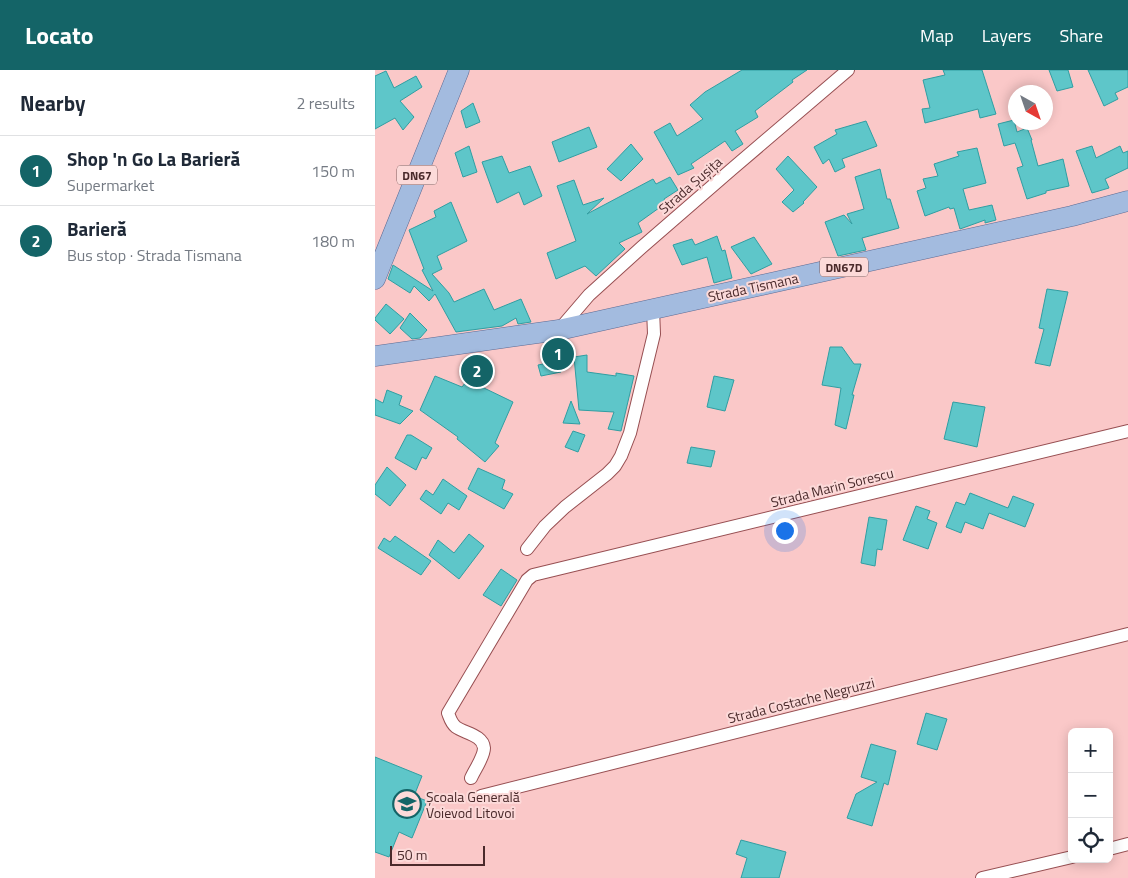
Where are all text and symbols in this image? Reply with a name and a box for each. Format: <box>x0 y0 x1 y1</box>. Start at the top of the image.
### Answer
text: Locato <box>25 17 94 53</box>
text: Map <box>920 22 954 49</box>
text: Layers <box>982 22 1031 49</box>
text: Share <box>1059 22 1103 49</box>
north arrow <box>1008 85 1053 130</box>
text: Nearby <box>20 87 85 119</box>
text: 2 results <box>296 91 355 115</box>
text: Shop 'n Go La Barieră <box>67 144 240 173</box>
street label: Strada Șușița <box>654 151 726 219</box>
text: 1 <box>32 159 40 183</box>
text: 150 m <box>311 159 355 183</box>
road number: DN67 <box>397 166 437 184</box>
text: Supermarket <box>67 173 154 197</box>
text: Barieră <box>67 214 127 243</box>
text: 2 <box>32 229 40 253</box>
text: 180 m <box>311 229 355 253</box>
text: Bus stop · Strada Tismana <box>67 243 242 267</box>
road number: DN67D <box>820 258 868 276</box>
street label: Strada Tismana <box>706 267 800 307</box>
pin: 1 <box>542 335 574 373</box>
pin: 2 <box>461 352 493 390</box>
street label: Strada Marin Sorescu <box>768 462 896 512</box>
your location <box>772 518 798 544</box>
street label: Strada Costache Negruzzi <box>725 672 877 728</box>
map controls <box>1068 728 1113 863</box>
button: + <box>1068 728 1113 773</box>
button: − <box>1068 773 1113 818</box>
place label: Școala Generală Voievod Litovoi <box>426 786 520 823</box>
school or university icon: Școala Generală Voievod Litovoi <box>392 789 422 819</box>
button: locate <box>1068 818 1113 863</box>
scale bar <box>390 843 485 866</box>
text: 50 m <box>397 844 427 865</box>

